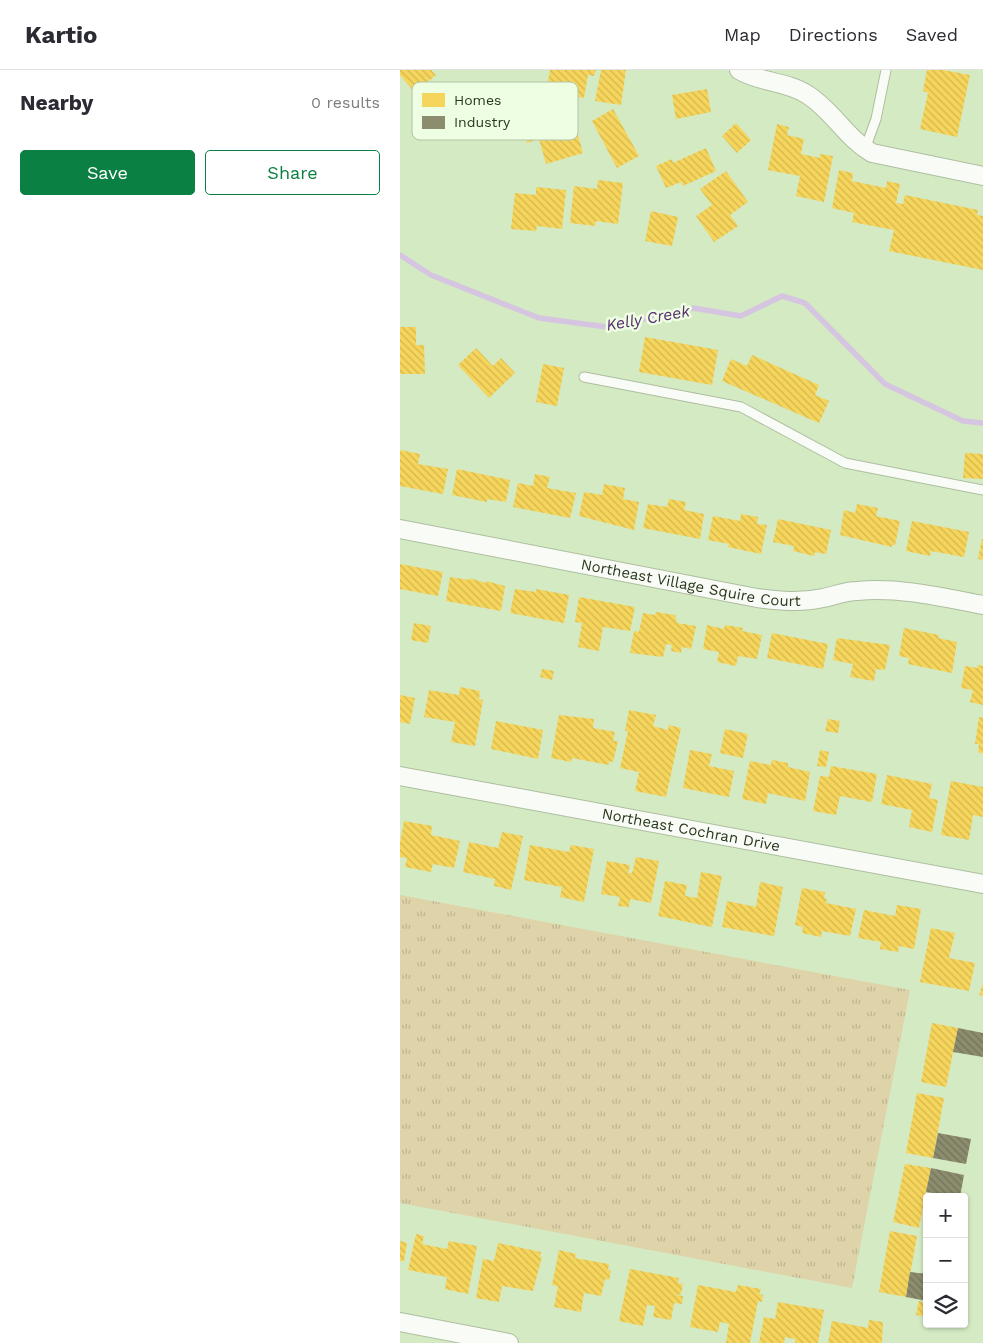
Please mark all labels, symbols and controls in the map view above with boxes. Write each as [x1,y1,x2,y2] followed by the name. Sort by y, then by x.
[25,21,97,49] text: Kartio
[724,24,761,45] text: Map
[789,24,878,45] text: Directions
[906,24,958,45] text: Saved
[412,82,578,140] legend
[20,90,93,115] text: Nearby
[454,92,501,108] text: Homes
[311,93,380,112] text: 0 results
[454,114,511,130] text: Industry
[20,150,195,195] button: Save
[205,150,380,195] button: Share
[605,301,693,335] water label: Kelly Creek
[580,555,802,610] street label: Northeast Village Squire Court
[600,805,782,855] street label: Northeast Cochran Drive
[923,1193,968,1328] map controls
[923,1193,968,1238] button: +
[923,1238,968,1283] button: −
[923,1283,968,1328] button: layers

